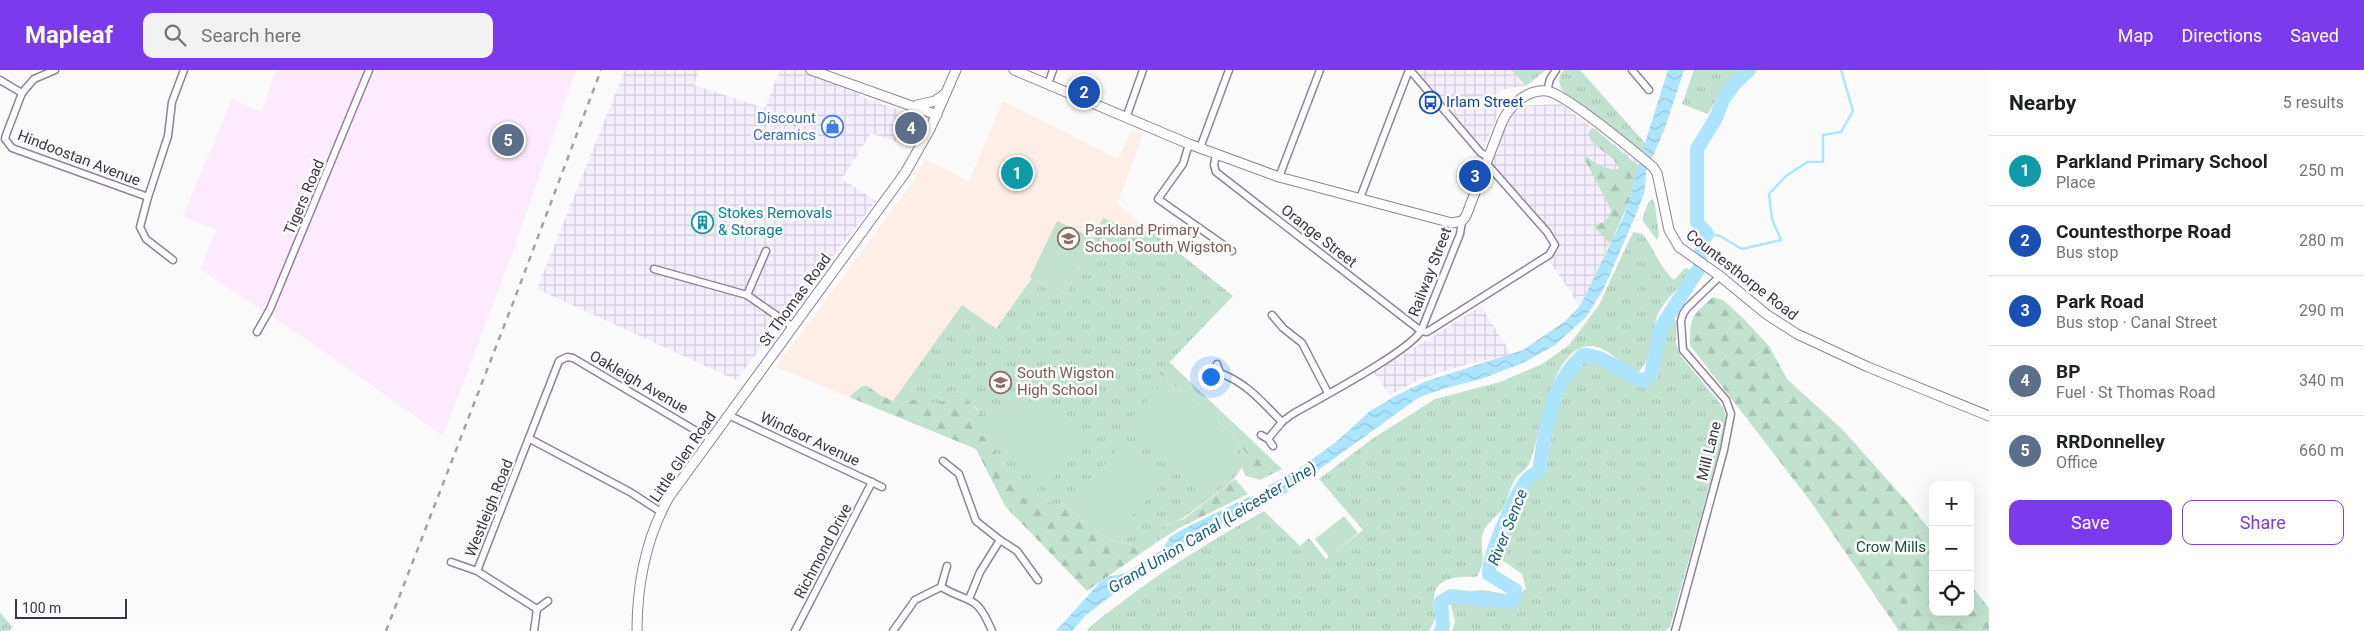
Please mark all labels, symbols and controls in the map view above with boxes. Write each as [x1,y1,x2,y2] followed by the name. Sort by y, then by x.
[143,13,493,58] search box
[25,21,113,49] text: Mapleaf
[161,21,189,49] icon: search
[201,24,301,47] text: Search here
[2118,25,2153,46] text: Map
[2181,25,2262,46] text: Directions
[2290,25,2339,46] text: Saved
[1068,73,1100,111] pin: 2
[1418,90,1442,114] bus stop icon: Irlam Street
[2009,91,2076,115] text: Nearby
[1446,93,1524,111] place label: Irlam Street
[2283,93,2344,112] text: 5 results
[753,109,816,144] place label: Discount Ceramics
[895,109,927,147] pin: 4
[820,115,844,139] shop icon: Discount Ceramics
[492,121,524,159] pin: 5
[15,126,143,190] street label: Hindoostan Avenue
[2056,150,2268,173] text: Parkland Primary School
[1001,154,1033,192] pin: 1
[280,157,328,237] street label: Tigers Road
[1459,157,1491,195] pin: 3
[2020,161,2030,180] text: 1
[2299,161,2344,180] text: 250 m
[2056,173,2096,192] text: Place
[1278,201,1361,271] street label: Orange Street
[718,204,833,239] place label: Stokes Removals & Storage
[690,210,714,234] building icon: Stokes Removals & Storage
[2056,220,2231,243] text: Countesthorpe Road
[1085,221,1232,256] place label: Parkland Primary School South Wigston
[1405,225,1455,319] street label: Railway Street
[1683,226,1801,324] street label: Countesthorpe Road
[1057,227,1081,251] school or university icon: Parkland Primary School South Wigston
[2020,231,2030,250] text: 2
[2299,231,2344,250] text: 280 m
[2056,243,2118,262] text: Bus stop
[755,250,835,350] street label: St Thomas Road
[2056,290,2144,313] text: Park Road
[2020,301,2030,320] text: 3
[2299,301,2344,320] text: 290 m
[2056,313,2217,332] text: Bus stop · Canal Street
[587,347,692,418] street label: Oakleigh Avenue
[2056,360,2080,383] text: BP
[1017,364,1114,399] place label: South Wigston High School
[1198,364,1224,390] your location
[989,370,1013,394] school or university icon: South Wigston High School
[2020,371,2030,390] text: 4
[2299,371,2344,390] text: 340 m
[2056,383,2216,402] text: Fuel · St Thomas Road
[646,408,720,506] street label: Little Glen Road
[757,408,863,470] street label: Windsor Avenue
[1693,420,1725,482] street label: Mill Lane
[2056,430,2165,453] text: RRDonnelley
[2020,441,2030,460] text: 5
[2299,441,2344,460] text: 660 m
[2056,453,2098,472] text: Office
[461,457,517,559] street label: Westleigh Road
[1105,458,1320,597] water label: Grand Union Canal (Leicester Line)
[1929,481,1974,616] map controls
[1929,481,1974,526] button: +
[1484,486,1531,568] water label: River Sence
[790,500,856,602] street label: Richmond Drive
[2009,500,2172,545] button: Save
[2182,500,2344,545] button: Share
[1929,526,1974,571] button: −
[1856,538,1926,556] park label: Crow Mills
[1929,571,1974,616] button: locate
[15,596,128,619] scale bar
[22,600,61,616] text: 100 m

